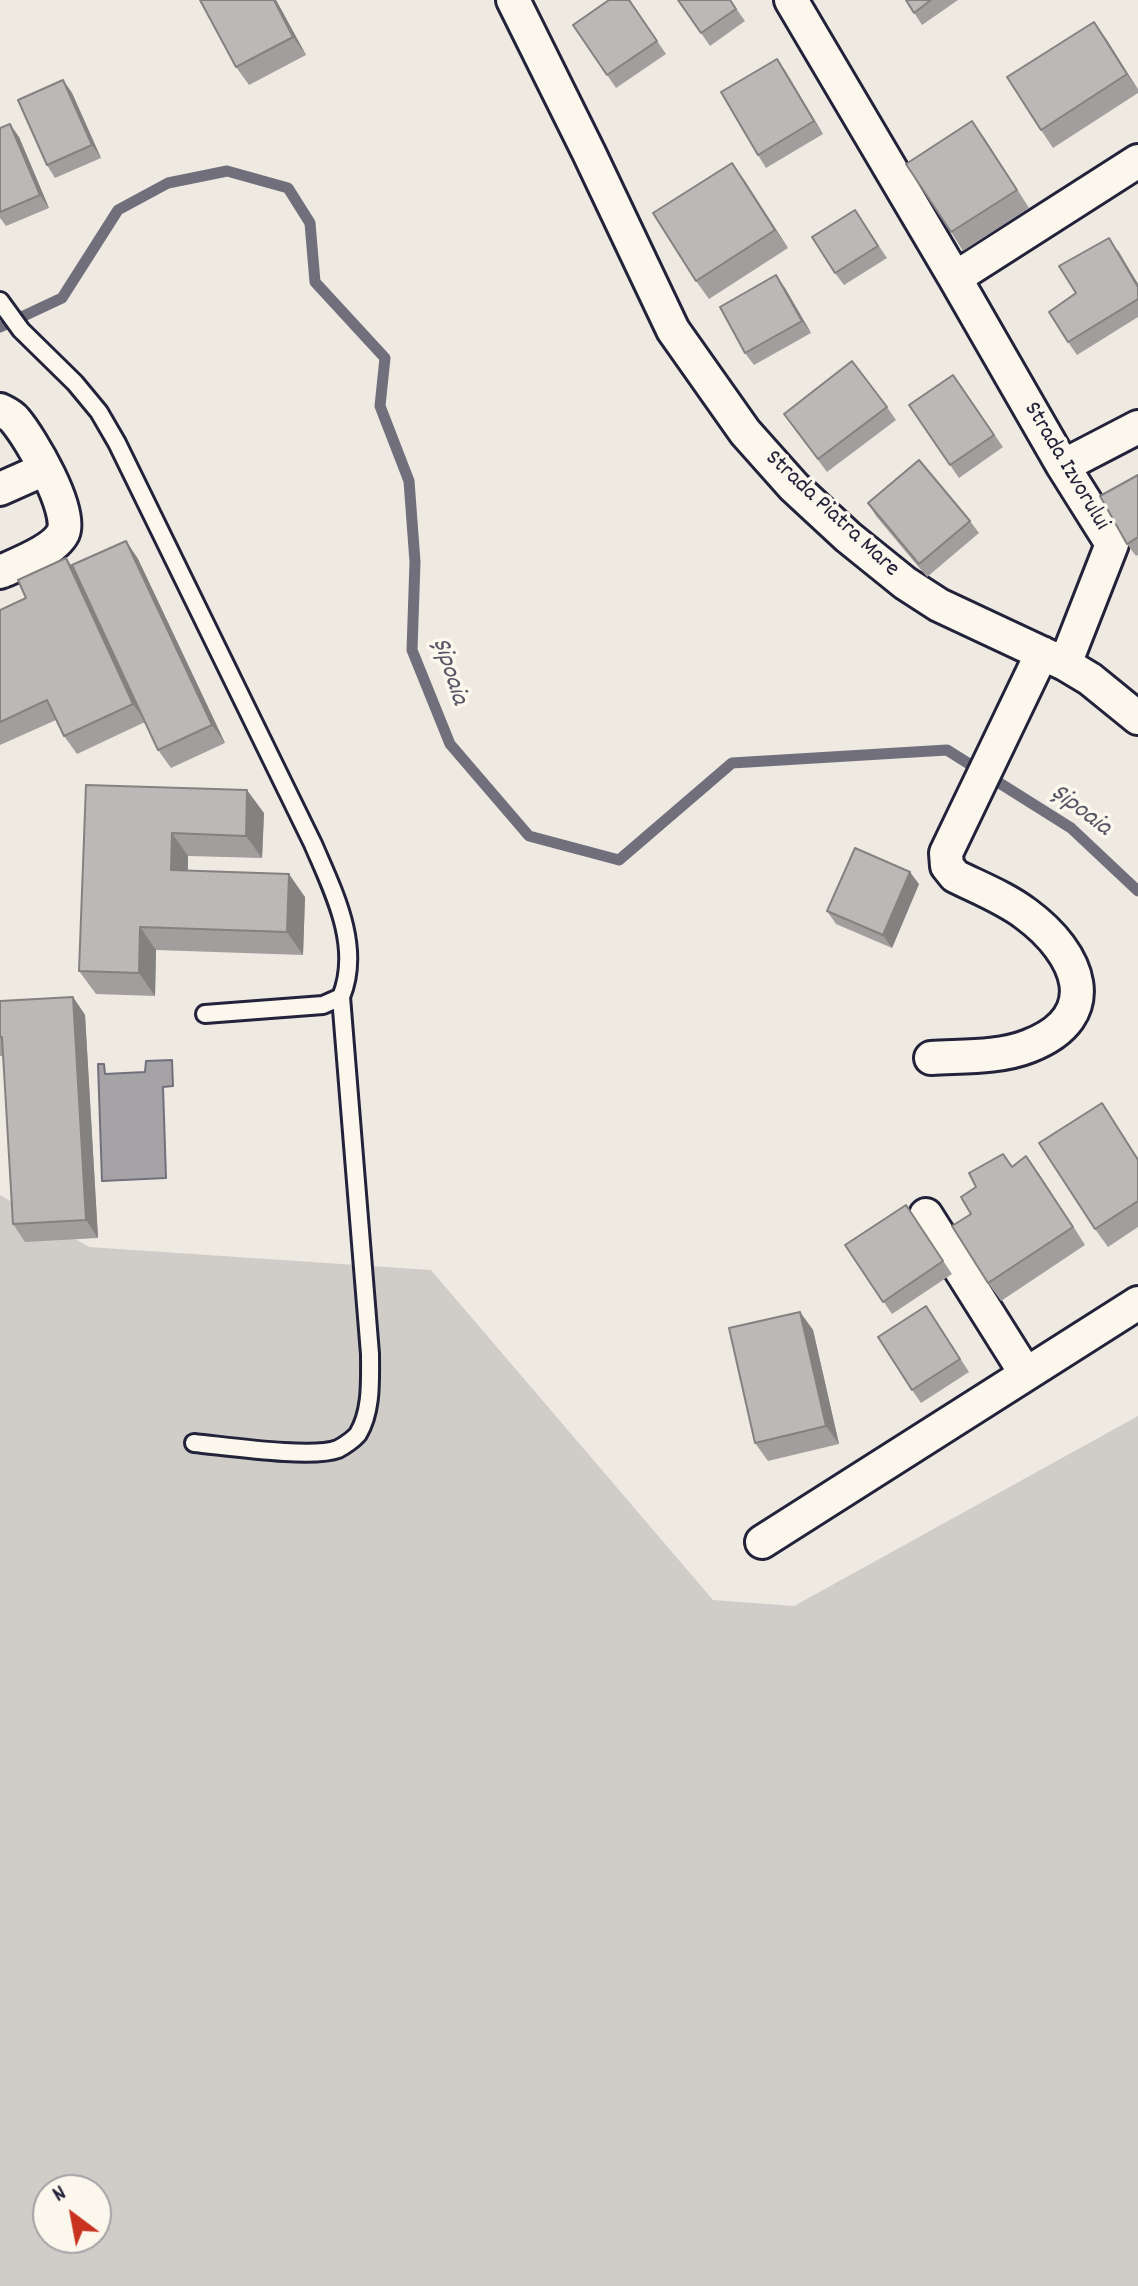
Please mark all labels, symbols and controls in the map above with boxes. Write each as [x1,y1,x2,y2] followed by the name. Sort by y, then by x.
[1015,398,1115,536] street label: Strada Izvorului
[758,445,904,585] street label: Strada Piatra Mare
[423,635,473,709] water label: Șipoaia
[1043,779,1117,845] water label: Șipoaia
[32,2174,112,2254] north arrow
[47,2179,73,2211] text: N

